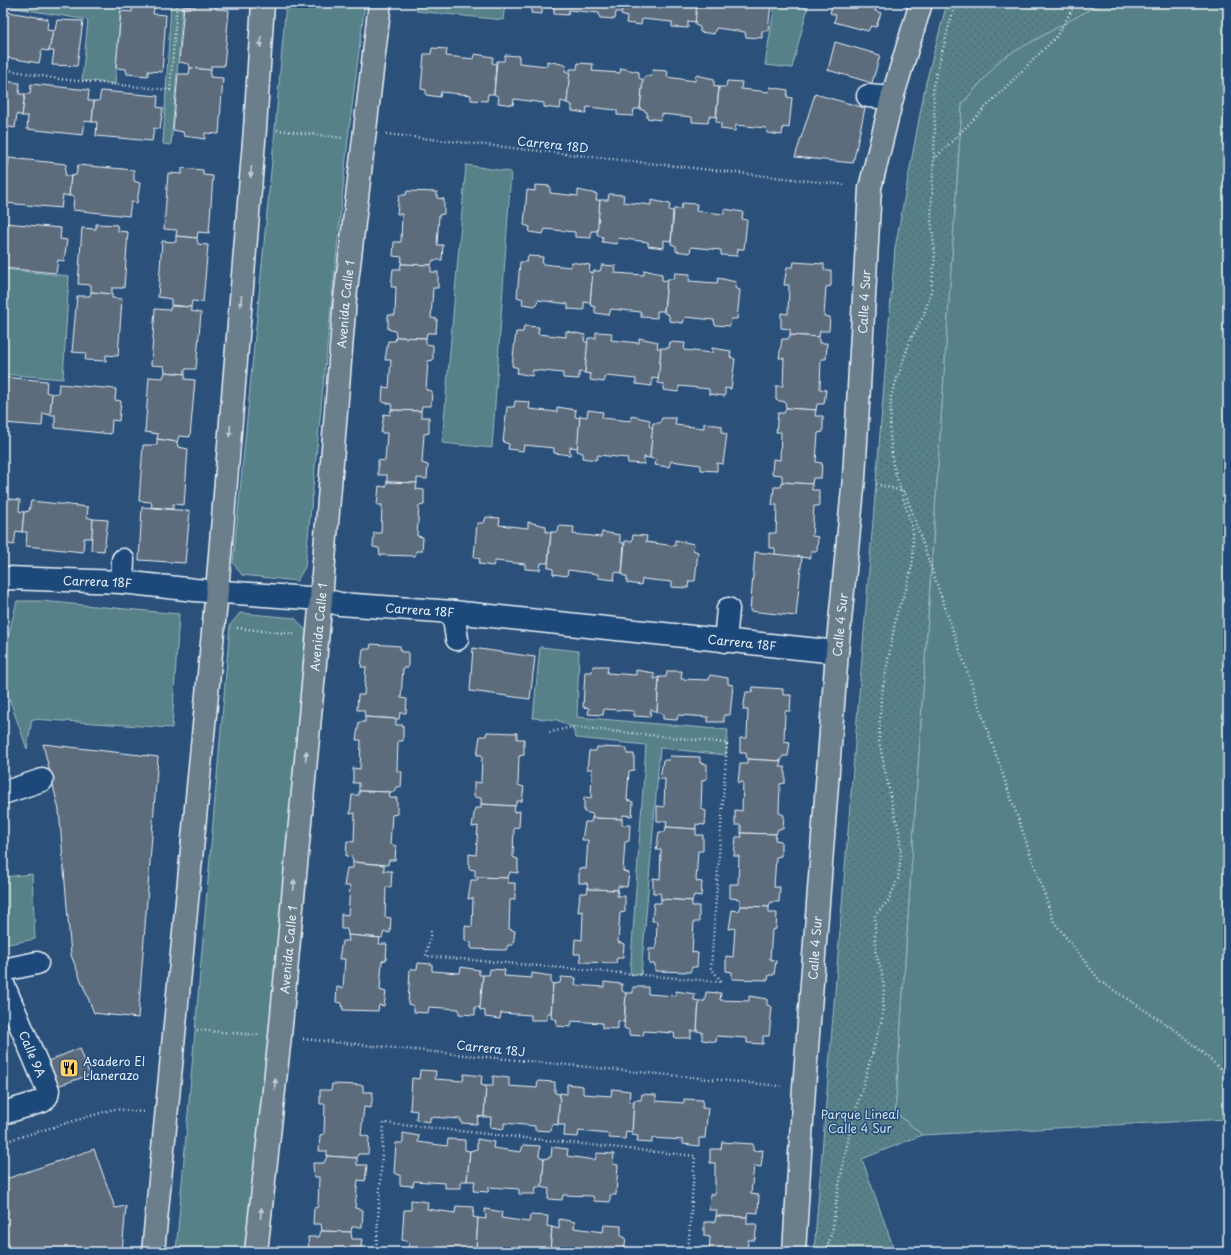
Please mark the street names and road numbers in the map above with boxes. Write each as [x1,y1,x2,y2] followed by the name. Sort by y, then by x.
[516,131,590,157] street label: Carrera 18D
[332,259,359,349] street label: Avenida Calle 1
[853,269,875,334] street label: Calle 4 Sur
[63,571,133,592] street label: Carrera 18F
[305,582,331,672] street label: Avenida Calle 1
[828,591,852,657] street label: Calle 4 Sur
[385,598,455,621] street label: Carrera 18F
[707,630,778,655] street label: Carrera 18F
[275,905,301,995] street label: Avenida Calle 1
[803,915,826,980] street label: Calle 4 Sur
[15,1028,51,1080] street label: Calle 9A
[456,1035,526,1061] street label: Carrera 18J

